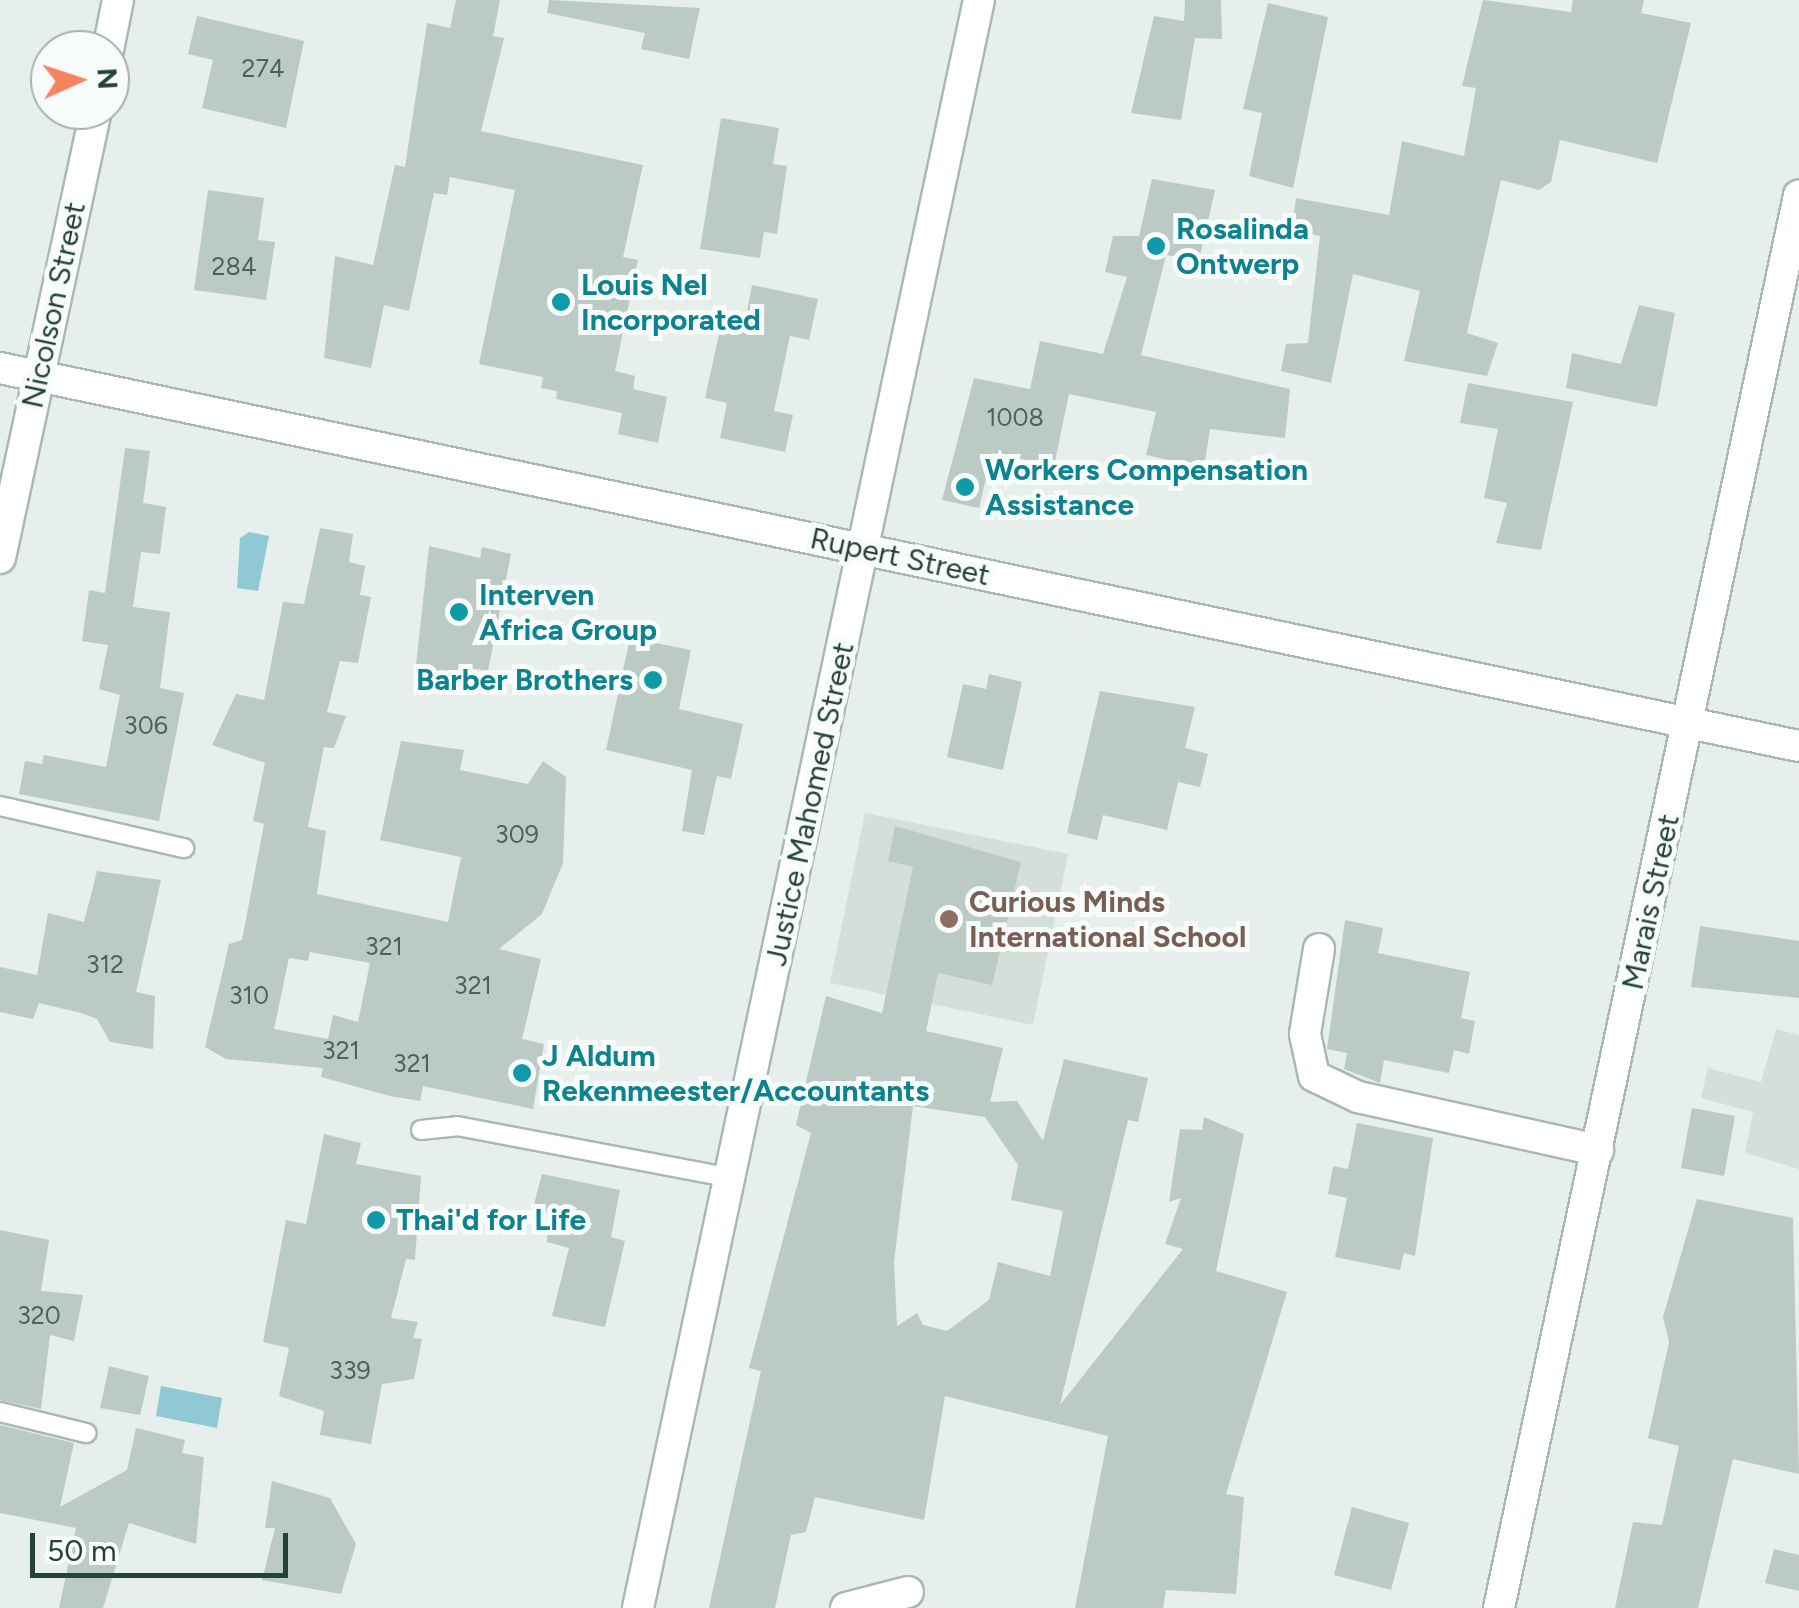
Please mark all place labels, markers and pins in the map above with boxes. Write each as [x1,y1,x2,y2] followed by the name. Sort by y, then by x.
[1176,211,1309,282] place label: Rosalinda Ontwerp
[1145,235,1167,257] marker: Rosalinda Ontwerp
[581,267,761,338] place label: Louis Nel Incorporated
[550,291,572,313] marker: Louis Nel Incorporated
[985,452,1308,522] place label: Workers Compensation Assistance
[954,476,976,498] marker: Workers Compensation Assistance
[479,577,657,648] place label: Interven Africa Group
[448,601,470,623] marker: Interven Africa Group
[416,662,633,698] place label: Barber Brothers
[642,669,664,691] marker: Barber Brothers
[969,884,1246,954] place label: Curious Minds International School
[938,908,960,930] marker: Curious Minds International School
[542,1038,929,1108] place label: J Aldum Rekenmeester/Accountants
[511,1062,533,1084] marker: J Aldum Rekenmeester/Accountants
[396,1202,586,1238] place label: Thai'd for Life
[365,1209,387,1231] marker: Thai'd for Life

